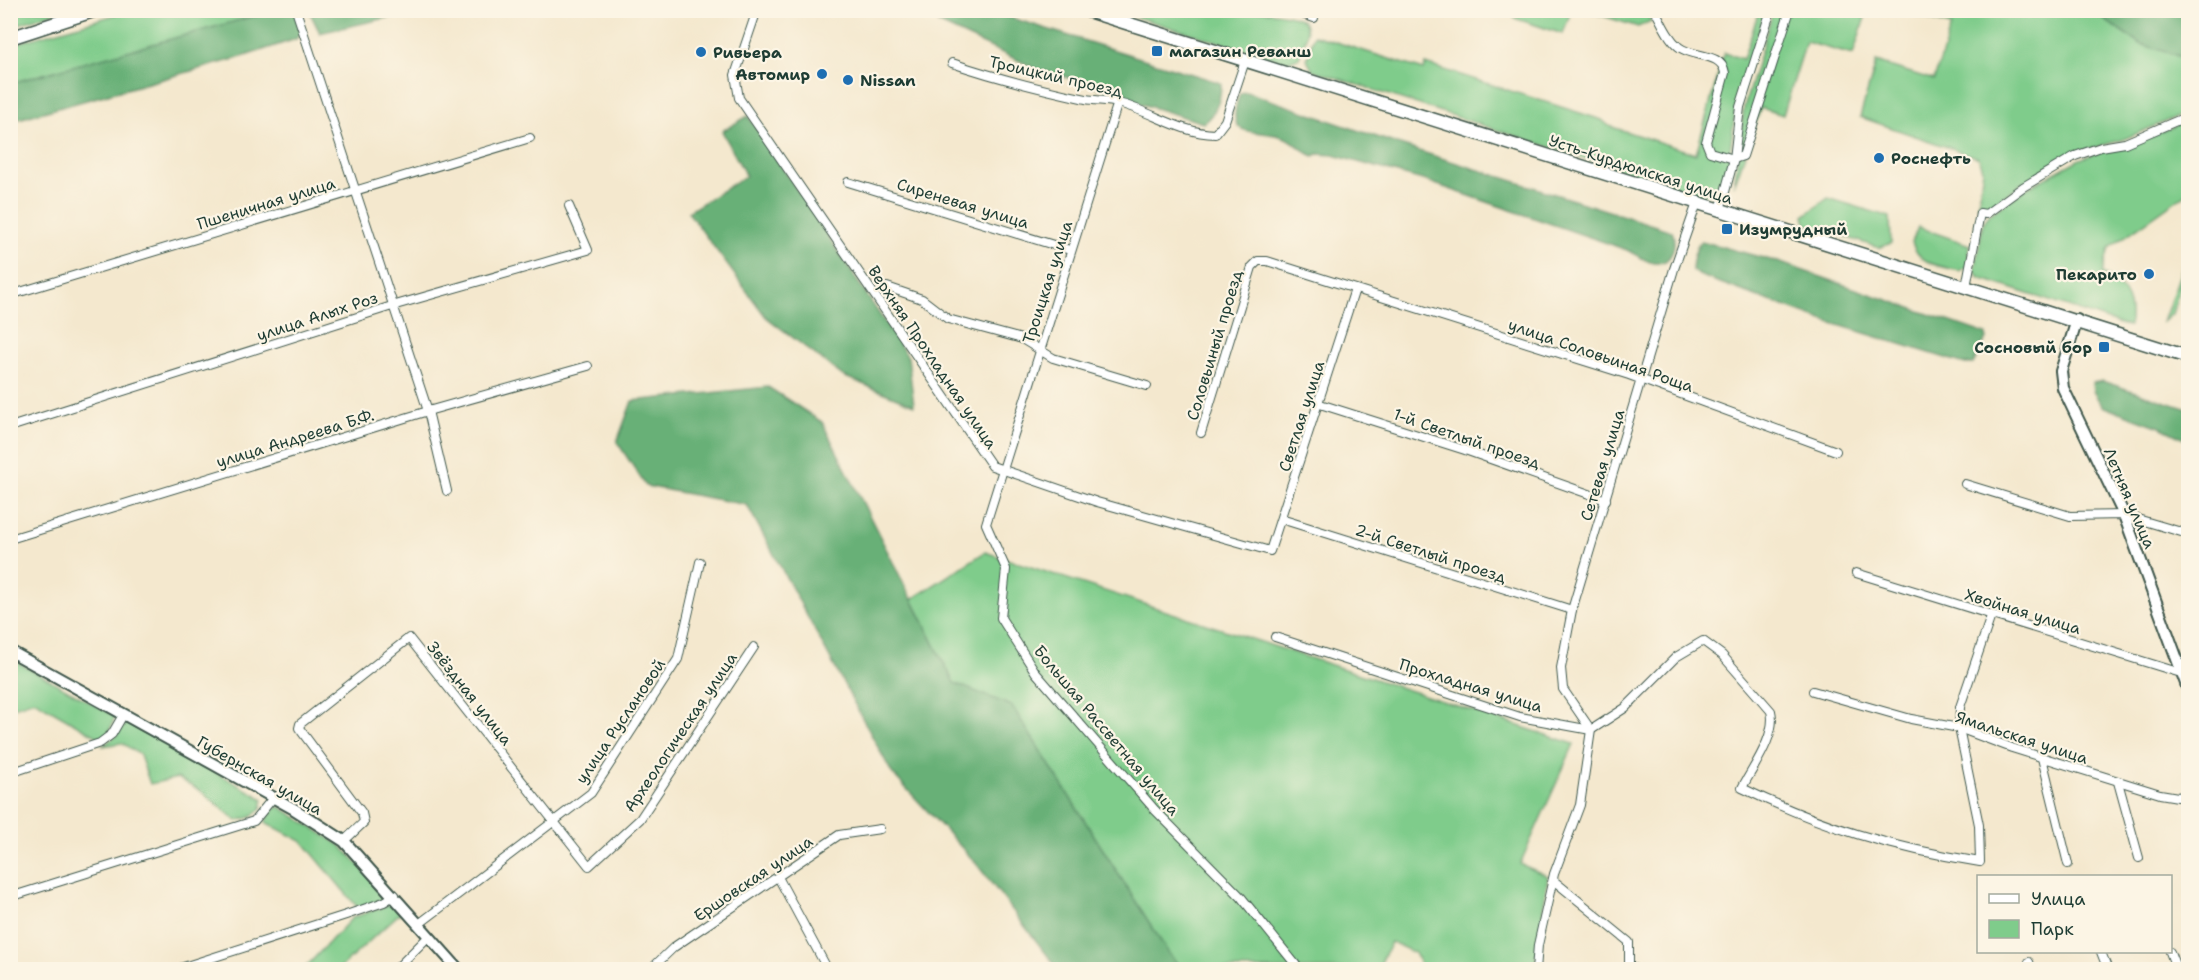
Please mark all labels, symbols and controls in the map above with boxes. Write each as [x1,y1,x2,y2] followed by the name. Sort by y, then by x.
[1169,41,1311,62] place label: магазин Реванш
[713,42,782,63] place label: Ривьера
[1150,44,1164,58] marker: магазин Реванш
[694,45,708,59] marker: Ривьера
[987,51,1125,102] street label: Троицкий проезд
[735,64,810,85] place label: Автомир
[815,67,829,81] marker: Автомир
[860,70,916,91] place label: Nissan
[841,73,855,87] marker: Nissan
[1546,130,1735,209] street label: Усть-Курдюмская улица
[1891,148,1971,169] place label: Роснефть
[1872,151,1886,165] marker: Роснефть
[195,172,338,234] street label: Пшеничная улица
[894,173,1032,234] street label: Сиреневая улица
[1018,218,1077,346] street label: Троицкая улица
[1739,219,1847,240] place label: Изумрудный
[1720,222,1734,236] marker: Изумрудный
[863,262,1002,453] street label: Верхняя Прохладная улица
[2056,264,2137,285] place label: Пекарито
[1182,267,1247,423] street label: Соловьиный проезд
[2142,267,2156,281] marker: Пекарито
[254,287,380,346] street label: улица Алых Роз
[1505,314,1696,397] street label: улица Соловьиная Роща
[1974,337,2092,358] place label: Сосновый бор
[2097,340,2111,354] marker: Сосновый бор
[1274,358,1329,474] street label: Светлая улица
[1391,403,1543,473] street label: 1-й Светлый проезд
[214,404,377,472] street label: улица Андреева Б.Ф.
[1576,407,1629,523] street label: Сетевая улица
[2099,444,2160,552] street label: Летняя улица
[1353,519,1509,588] street label: 2-й Светлый проезд
[1962,584,2084,639] street label: Хвойная улица
[422,637,517,750] street label: Звёздная улица
[1029,641,1184,820] street label: Большая Рассветная улица
[619,648,742,816] street label: Археологическая улица
[1397,654,1545,717] street label: Прохладная улица
[571,655,670,788] street label: улица Руслановой
[1953,706,2091,769] street label: Ямальская улица
[193,731,326,820] street label: Губернская улица
[690,831,817,926] street label: Ершовская улица
[1977,875,2172,953] legend
[2031,887,2085,911] text: Улица
[2031,917,2074,941] text: Парк

